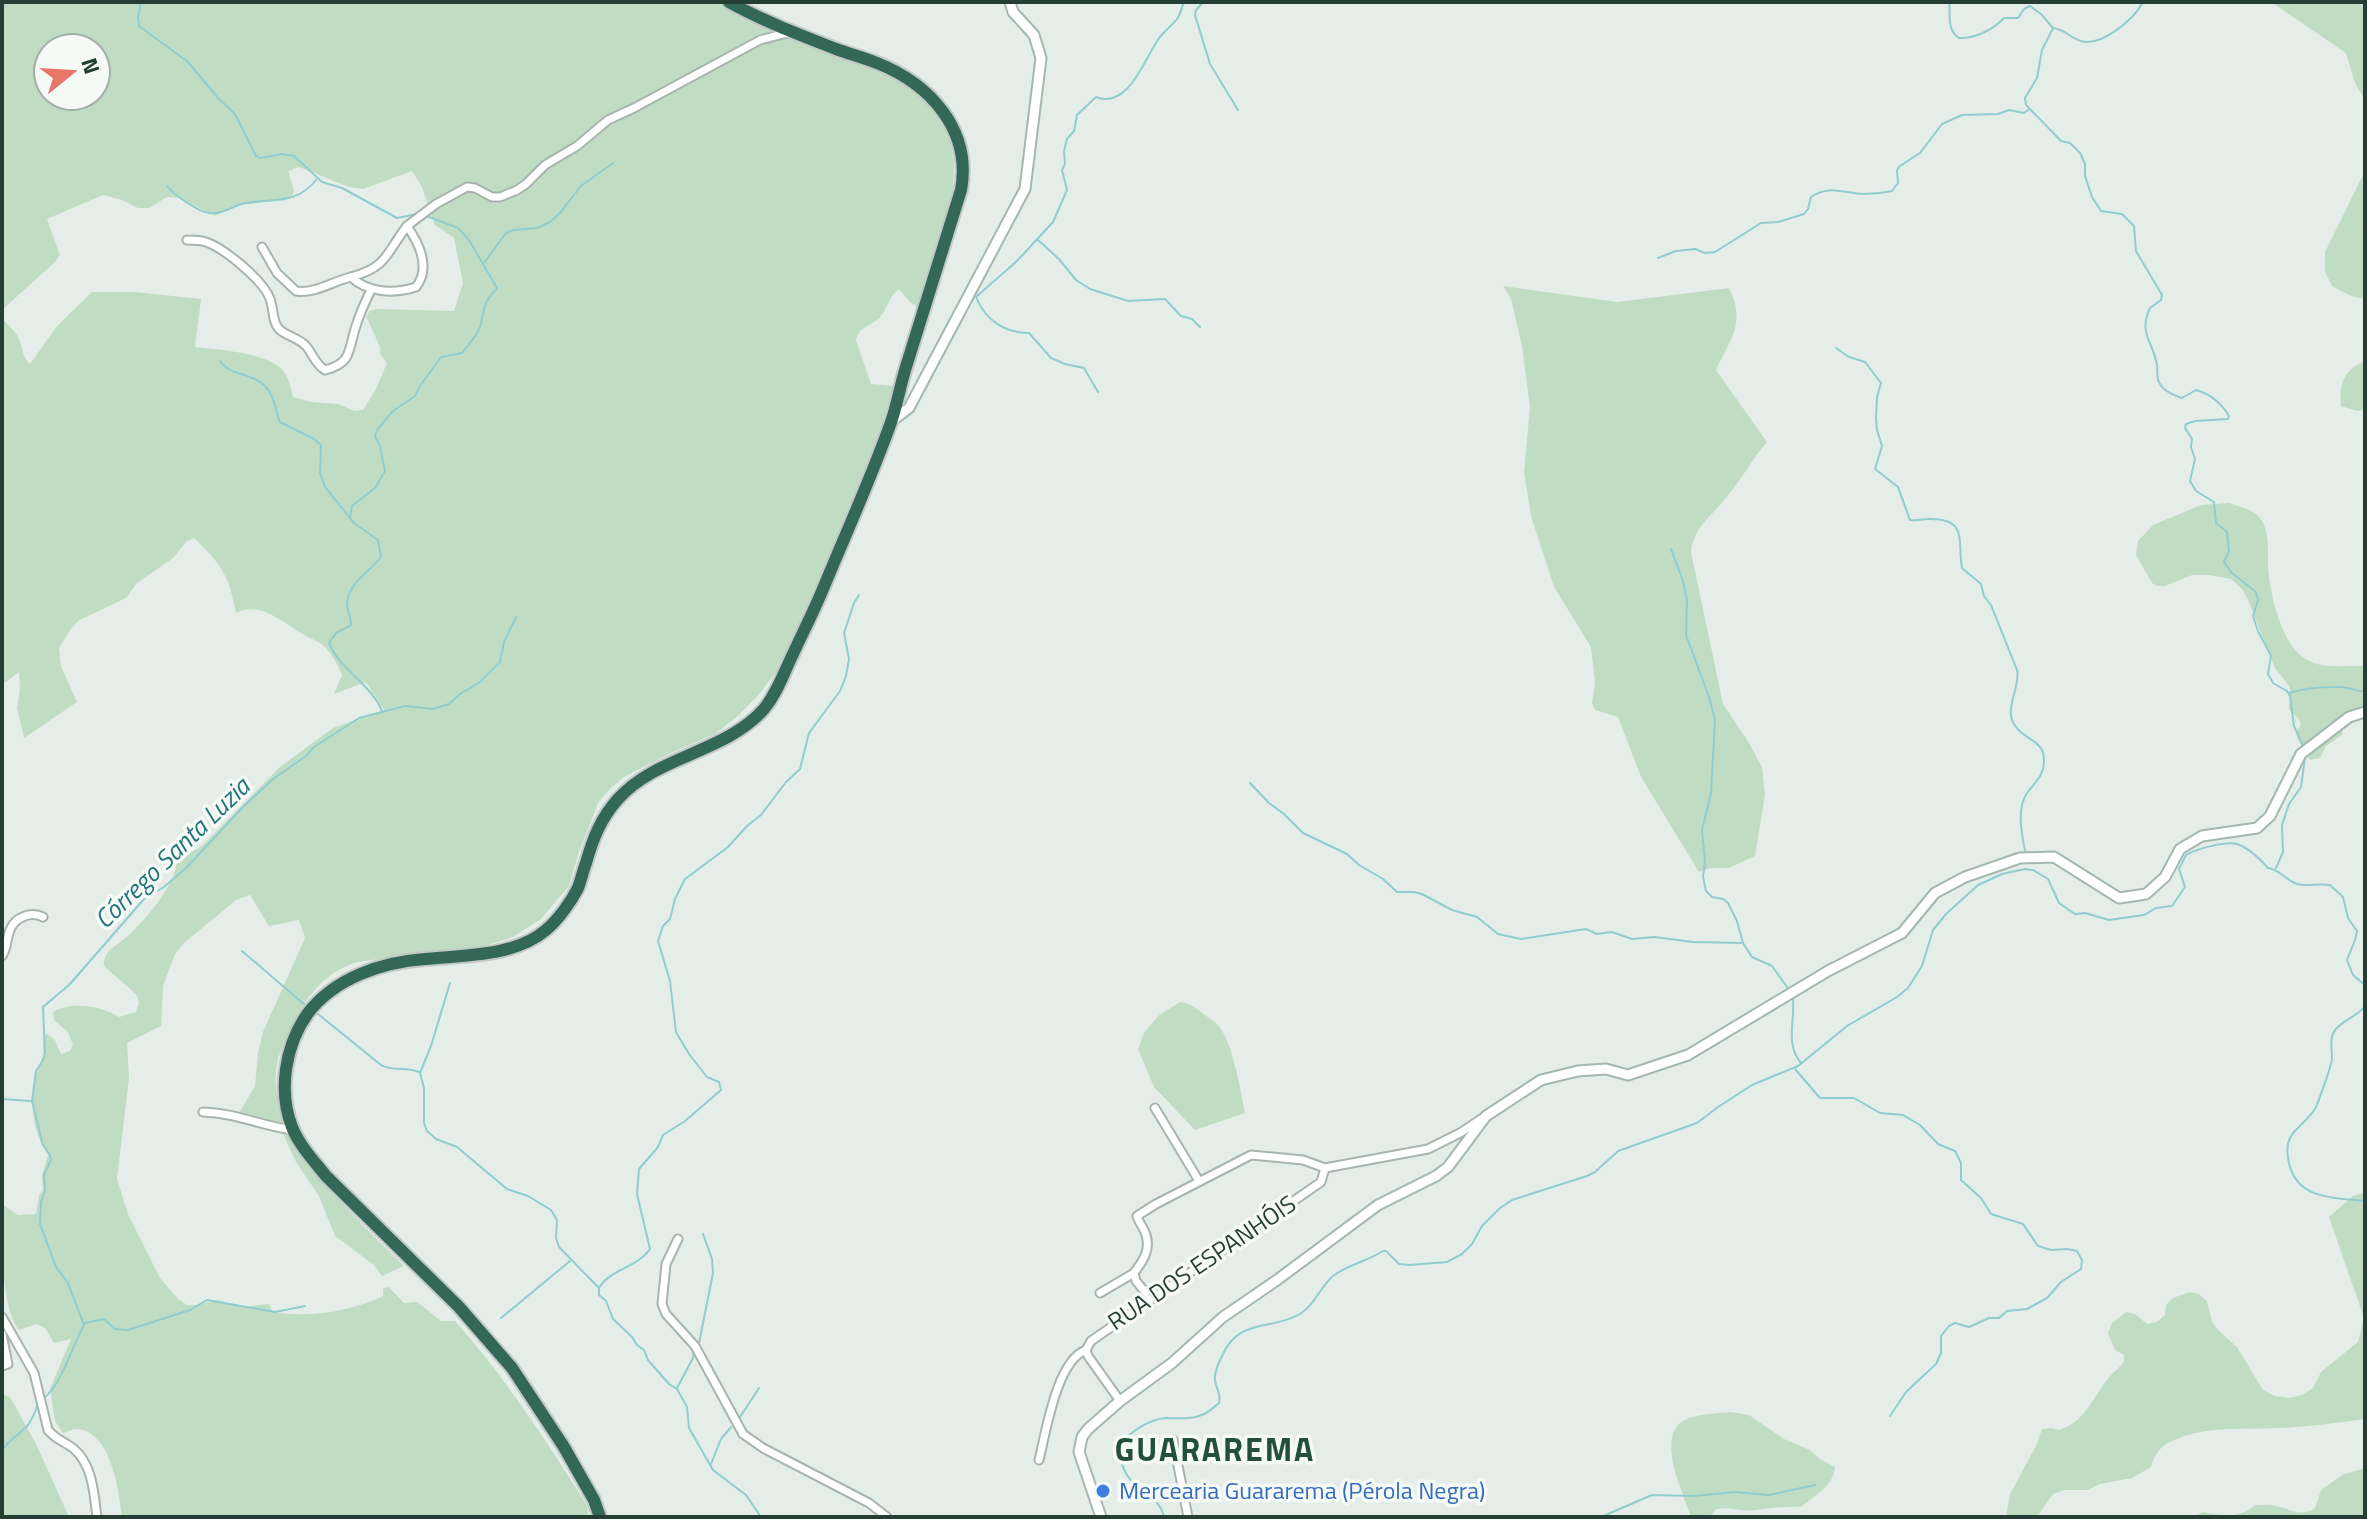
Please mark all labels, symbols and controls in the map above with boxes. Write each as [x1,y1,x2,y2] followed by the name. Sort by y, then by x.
[32,32,112,112] north arrow
[72,53,110,78] text: N
[85,767,260,937] water label: Córrego Santa Luzia
[1100,1186,1303,1339] street label: RUA DOS ESPANHÓIS
[1115,1425,1315,1473] district label: GUARAREMA
[1119,1472,1485,1508] place label: Mercearia Guararema (Pérola Negra)
[1094,1482,1112,1500] marker: Mercearia Guararema (Pérola Negra)

